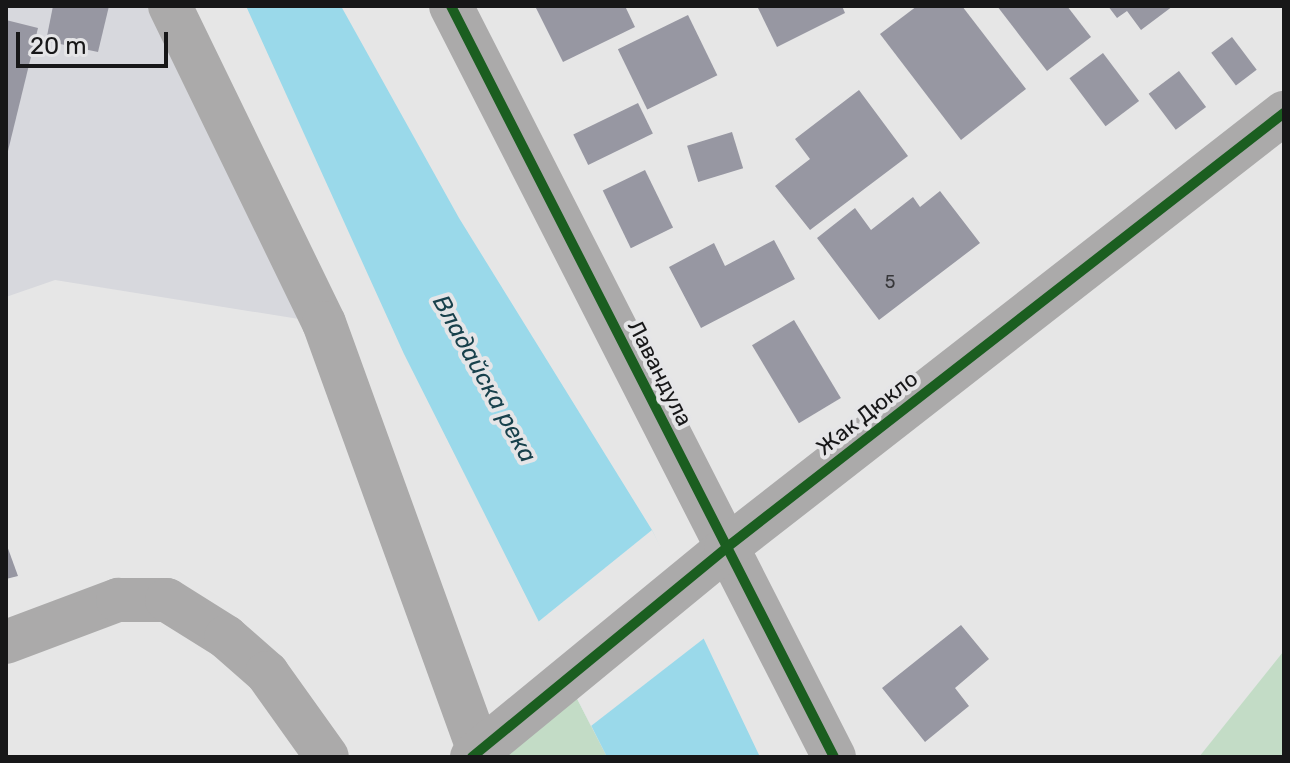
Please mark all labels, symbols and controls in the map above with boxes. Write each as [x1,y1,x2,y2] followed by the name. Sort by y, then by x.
[20,16,172,66] scale bar
[30,32,87,60] text: 20 m
[885,271,895,293] house number: 5
[426,290,542,468] water label: Владайска река
[622,316,698,430] street label: Лавандула
[811,365,923,461] street label: Жак Дюкло

